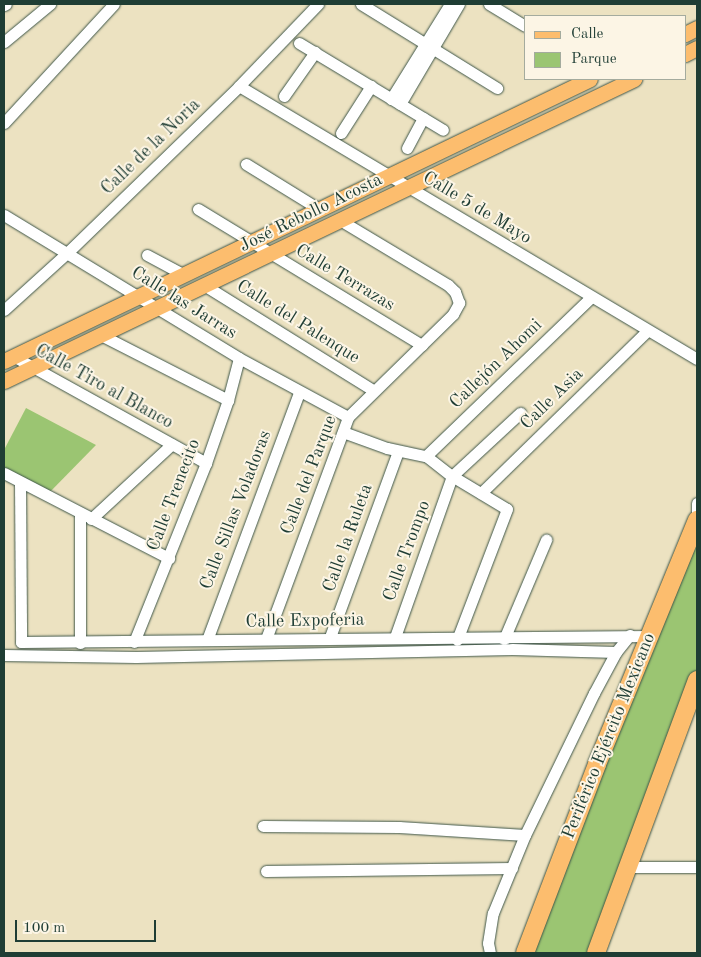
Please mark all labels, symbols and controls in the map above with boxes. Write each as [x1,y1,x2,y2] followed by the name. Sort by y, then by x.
[524,15,686,80] legend
[571,27,603,42] text: Calle
[571,52,617,67] text: Parque
[97,94,205,200] street label: Calle de la Noria
[419,167,535,249] street label: Calle 5 de Mayo
[236,169,386,257] street label: José Rebollo Acosta
[291,240,399,316] street label: Calle Terrazas
[127,262,241,344] street label: Calle las Jarras
[232,275,364,369] street label: Calle del Palenque
[445,315,547,413] street label: Callejón Ahomi
[31,340,177,434] street label: Calle Tiro al Blanco
[516,364,588,434] street label: Calle Asia
[276,412,342,538] street label: Calle del Parque
[196,427,276,593] street label: Calle Sillas Voladoras
[143,436,205,554] street label: Calle Trenecito
[318,481,378,595] street label: Calle la Ruleta
[379,498,435,604] street label: Calle Trompo
[245,609,365,633] street label: Calle Expoferia
[558,630,660,842] street label: Periférico Ejército Mexicano
[18,910,159,942] scale bar
[23,921,65,936] text: 100 m

